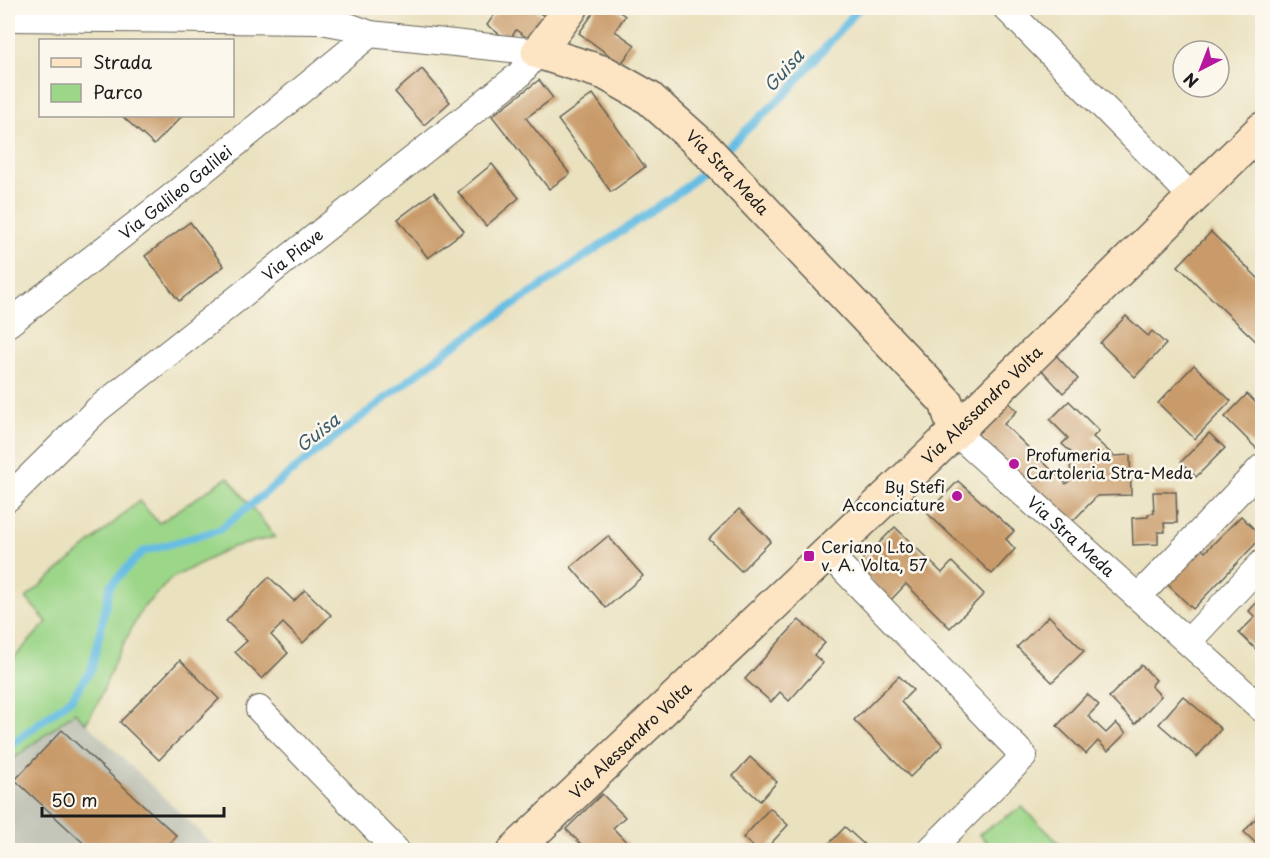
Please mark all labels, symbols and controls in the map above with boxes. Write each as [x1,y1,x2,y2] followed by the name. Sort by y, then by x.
[39,39,234,117] legend
[1171,39,1231,99] north arrow
[756,42,810,97] water label: Guisa
[93,48,153,75] text: Strada
[1178,68,1203,94] text: N
[93,78,143,105] text: Parco
[681,123,775,220] street label: Via Stra Meda
[113,139,237,244] street label: Via Galileo Galilei
[256,222,328,286] street label: Via Piave
[915,340,1047,469] street label: Via Alessandro Volta
[289,406,345,458] water label: Guisa
[1026,442,1193,484] place label: Profumeria Cartoleria Stra-Meda
[1007,457,1021,471] marker: Profumeria Cartoleria Stra-Meda
[842,474,945,516] place label: By Stefi Acconciature
[950,489,964,503] marker: By Stefi Acconciature
[1022,490,1121,582] street label: Via Stra Meda
[821,534,928,576] place label: Ceriano L.to v. A. Volta, 57
[802,549,816,563] marker: Ceriano L.to v. A. Volta, 57
[563,676,696,804] street label: Via Alessandro Volta
[42,780,224,818] scale bar
[51,786,98,813] text: 50 m

